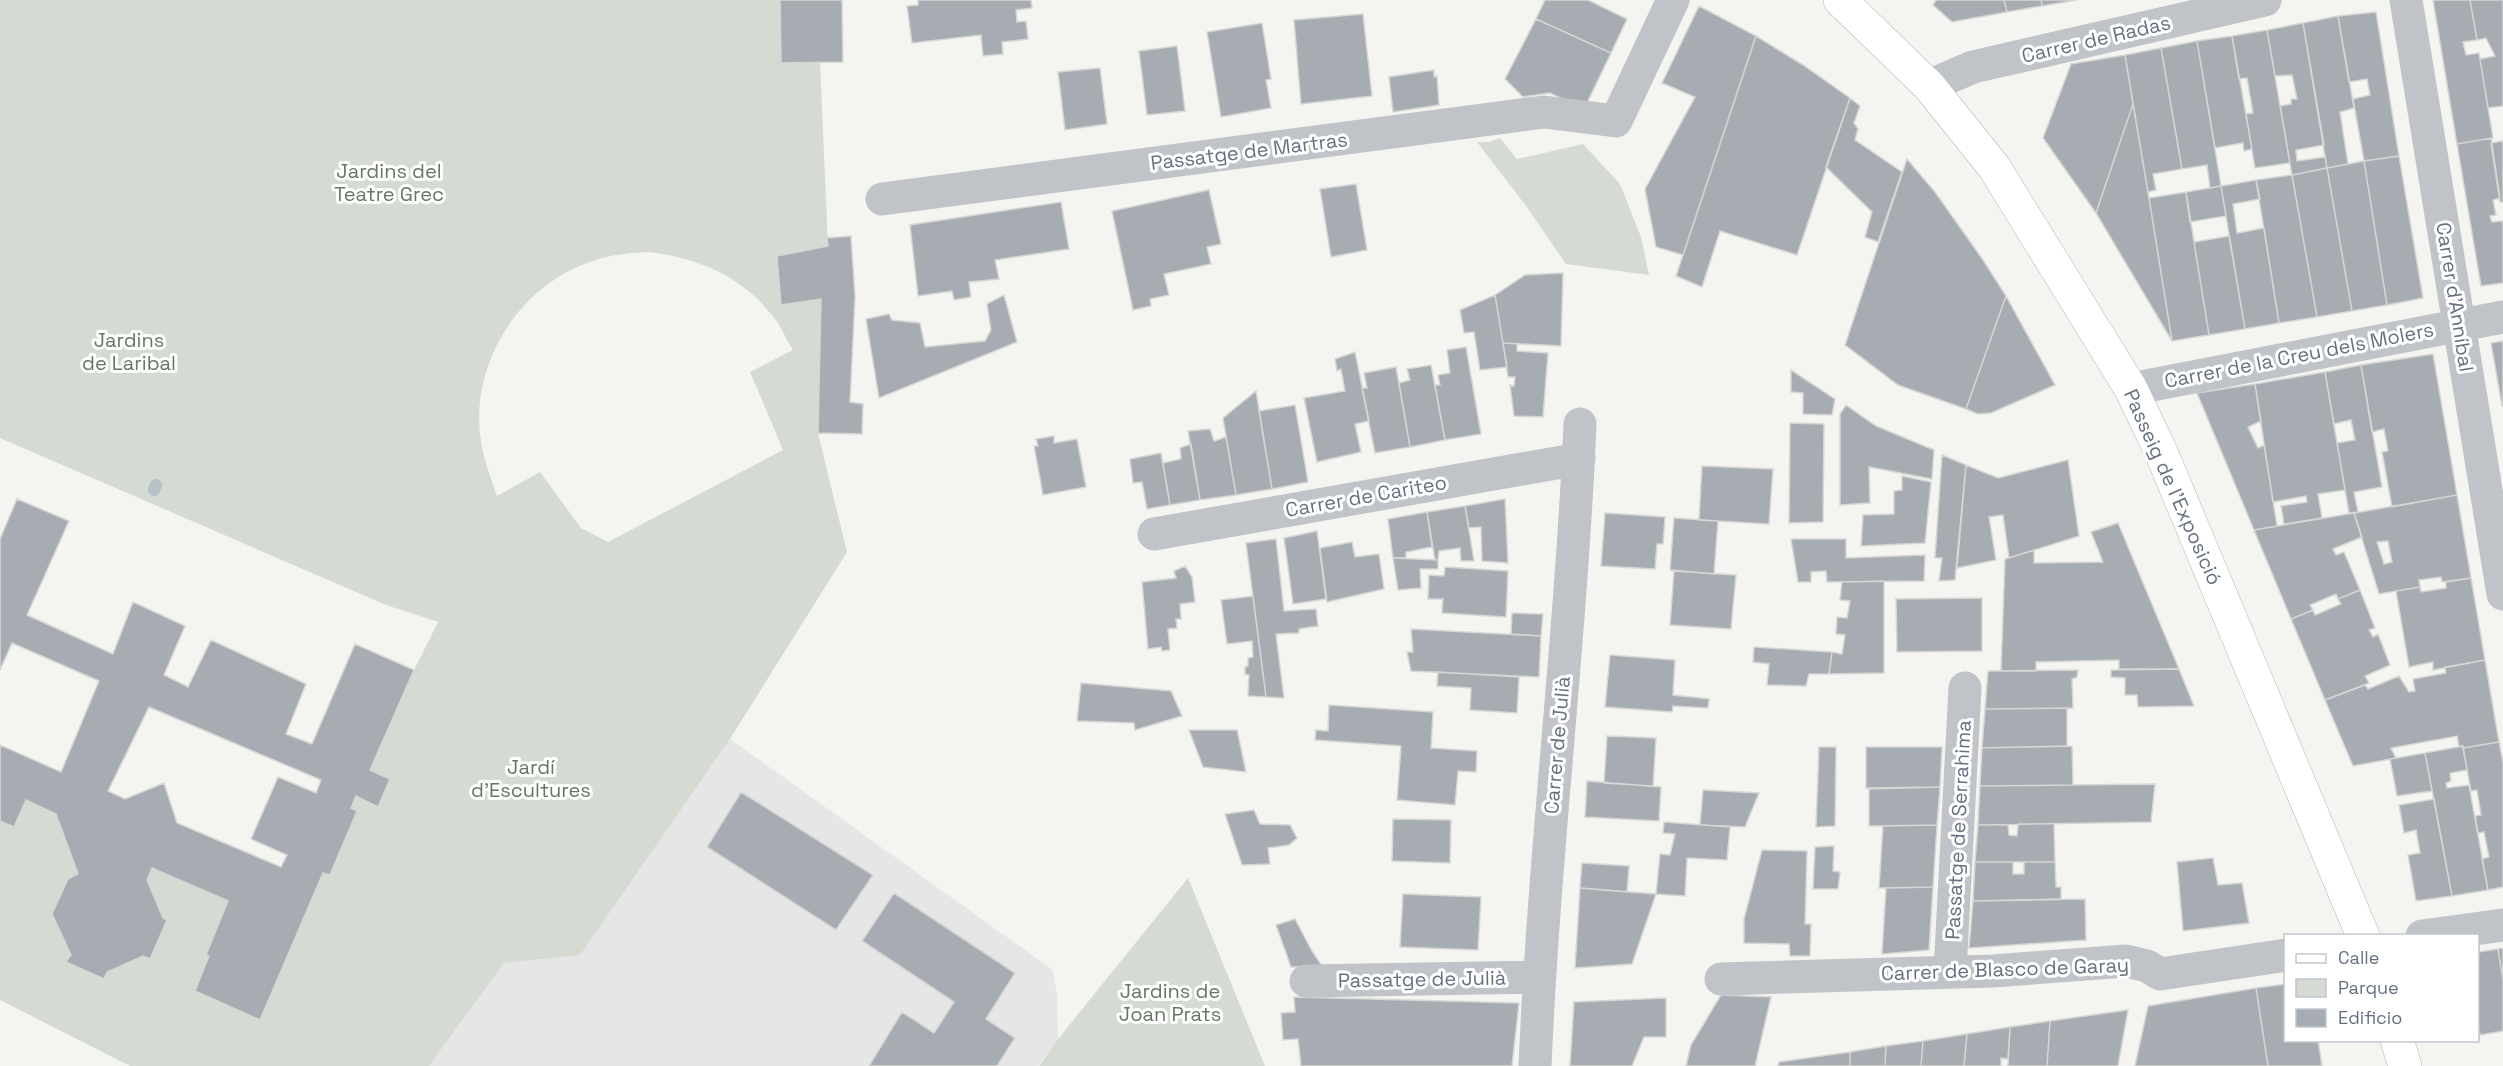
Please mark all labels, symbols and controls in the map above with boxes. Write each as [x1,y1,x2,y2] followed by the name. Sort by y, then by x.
[2019,9,2173,69] street label: Carrer de Radas
[1149,126,1349,176] street label: Passatge de Martras
[334,158,444,207] park label: Jardins del Teatre Grec
[2430,220,2480,374] street label: Carrer d'Anníbal
[2162,316,2436,394] street label: Carrer de la Creu dels Molers
[82,327,176,376] park label: Jardins de Laribal
[2118,385,2228,589] street label: Passeig de l'Exposició
[1283,469,1449,523] street label: Carrer de Cariteo
[1538,675,1576,815] street label: Carrer de Julià
[1939,720,1977,940] street label: Passatge de Serrahima
[471,754,591,803] park label: Jardí d'Escultures
[2284,934,2479,1042] legend
[2338,946,2379,969] text: Calle
[1881,952,2129,986] street label: Carrer de Blasco de Garay
[1338,965,1506,993] street label: Passatge de Julià
[2338,976,2399,999] text: Parque
[1119,978,1221,1027] park label: Jardins de Joan Prats
[2338,1006,2402,1029] text: Edificio

